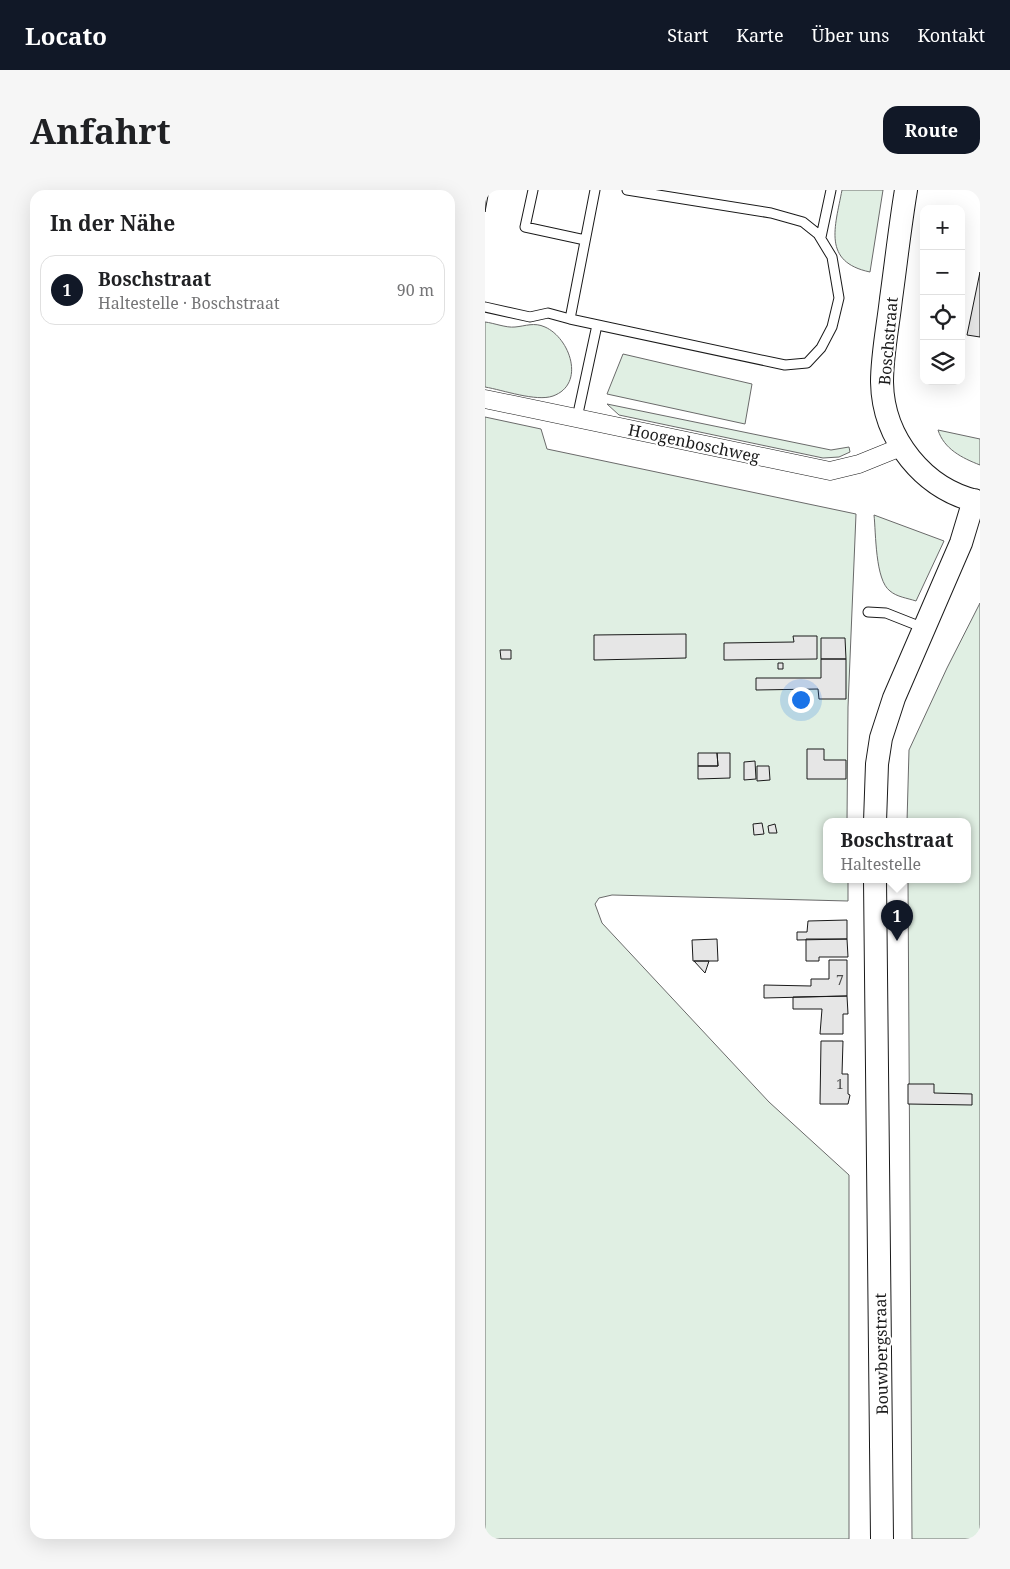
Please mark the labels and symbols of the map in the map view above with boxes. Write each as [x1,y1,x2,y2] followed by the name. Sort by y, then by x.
[873,296,903,386] street label: Boschstraat
[626,418,762,468] street label: Hoogenboschweg
[788,687,814,713] your location
[881,900,913,941] pin: 1
[836,970,844,989] house number: 7
[836,1074,844,1093] house number: 1
[869,1293,893,1415] street label: Bouwbergstraat

